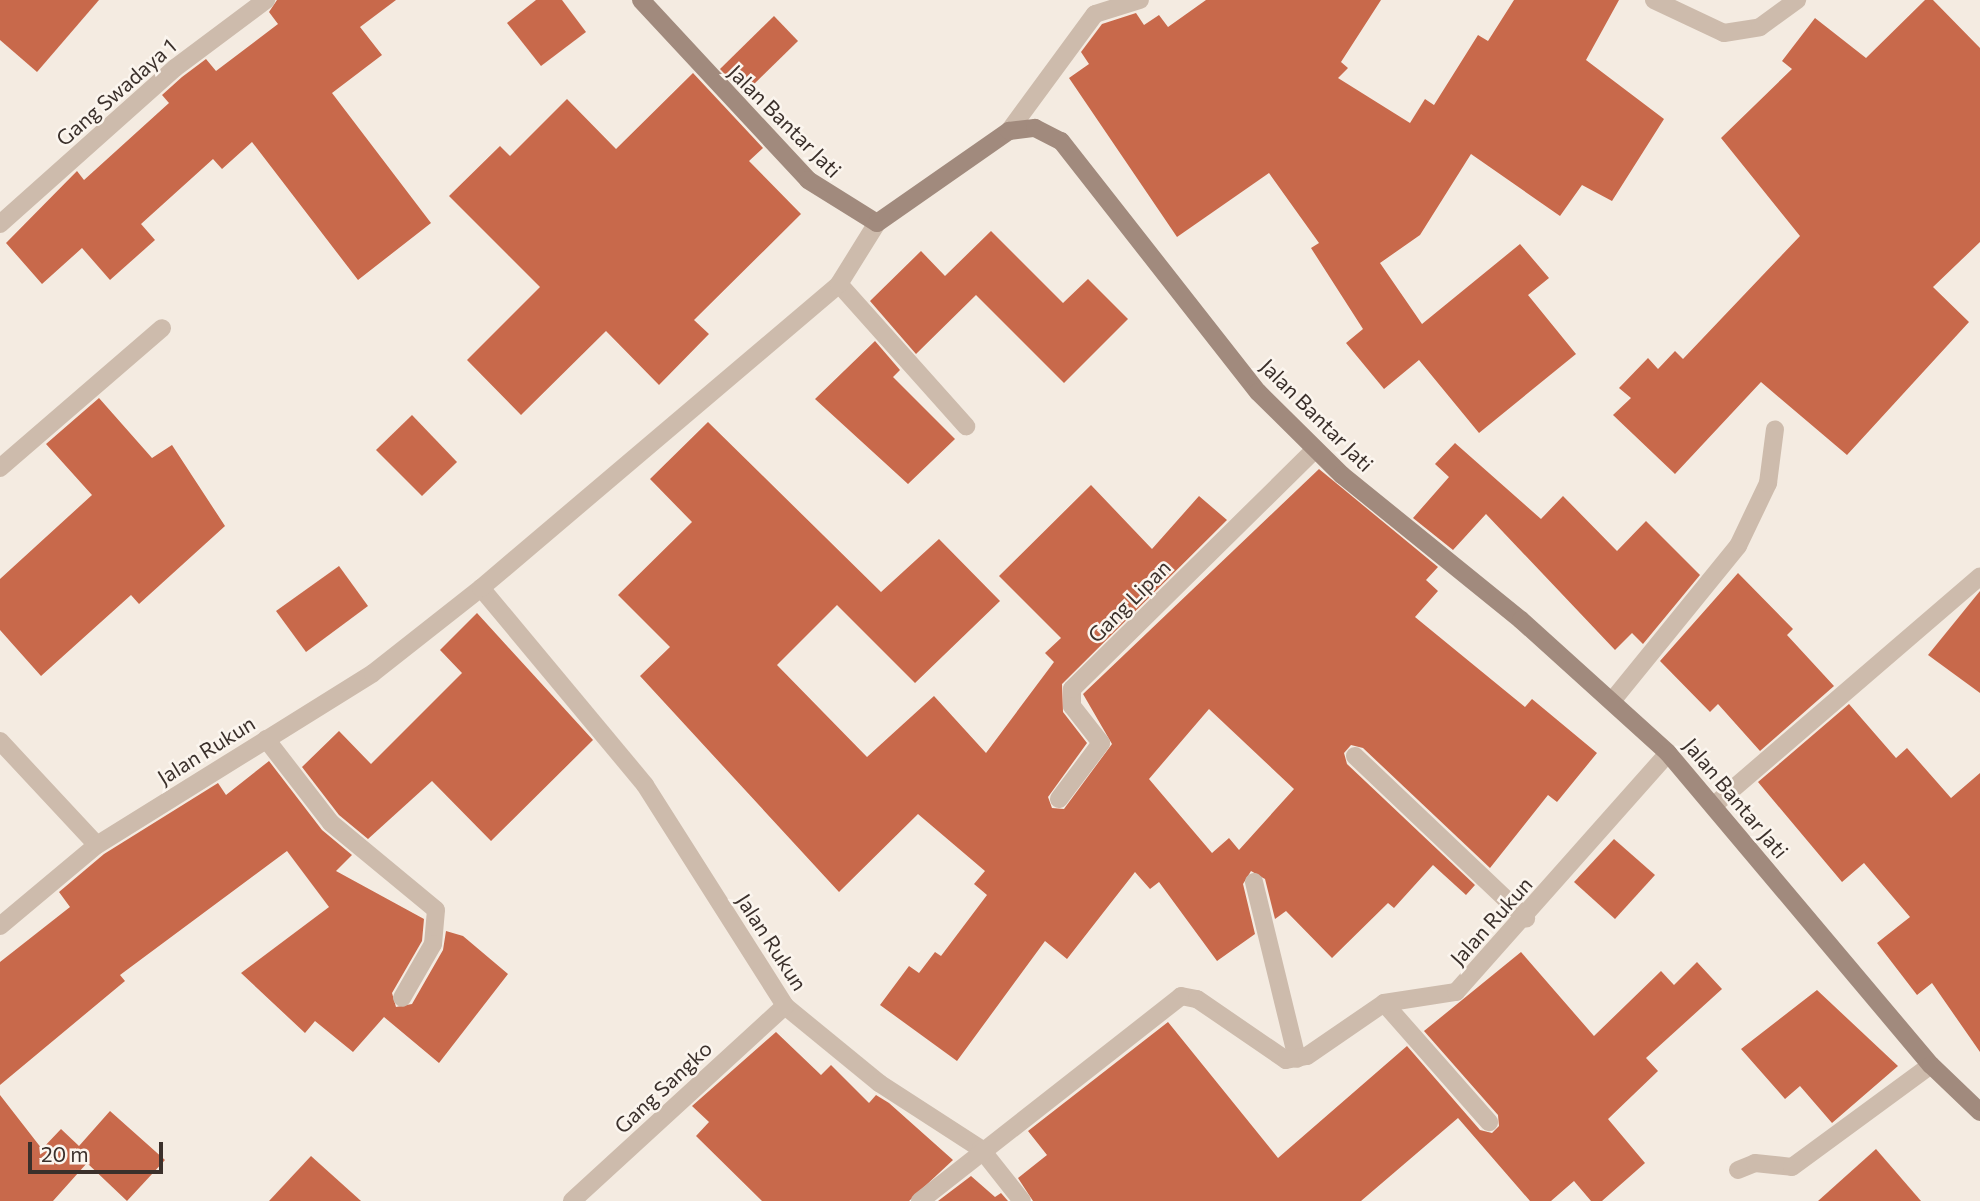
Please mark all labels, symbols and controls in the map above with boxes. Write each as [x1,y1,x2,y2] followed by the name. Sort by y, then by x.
[51,33,181,151] street label: Gang Swadaya 1
[723,59,847,183] street label: Jalan Bantar Jati
[1255,353,1379,477] street label: Jalan Bantar Jati
[1082,554,1176,648] street label: Gang Lipan
[153,710,259,790] street label: Jalan Rukun
[1678,733,1794,863] street label: Jalan Bantar Jati
[1445,872,1537,970] street label: Jalan Rukun
[731,889,813,995] street label: Jalan Rukun
[609,1036,717,1138] street label: Gang Sangko
[32,1128,166,1172] scale bar
[41,1141,89,1166] text: 20 m

